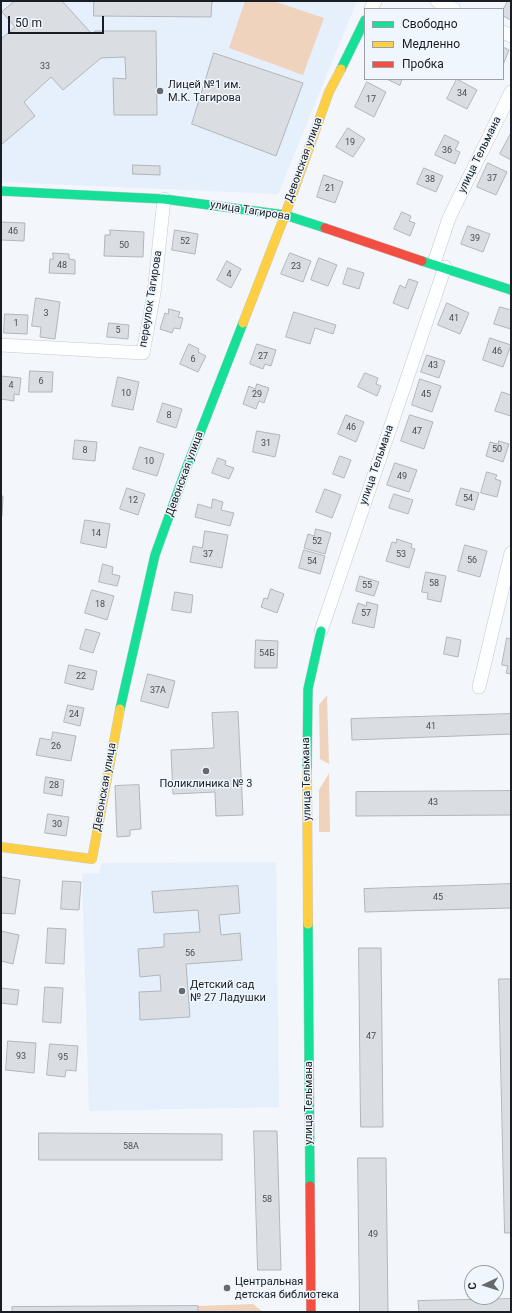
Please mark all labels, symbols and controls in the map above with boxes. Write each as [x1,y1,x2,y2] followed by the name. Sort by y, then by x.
[10,8,106,34] scale bar
[364,8,504,80] legend
[15,16,42,30] text: 50 m
[402,17,458,31] text: Свободно
[402,37,460,51] text: Медленно
[402,57,444,71] text: Пробка
[40,62,50,72] house number: 33
[168,78,241,104] place label: Лицей №1 им. М.К. Тагирова
[155,86,165,96] marker: Лицей №1 им. М.К. Тагирова
[457,89,467,99] house number: 34
[366,95,376,105] house number: 17
[456,115,504,195] street label: улица Тельмана
[282,116,326,204] street label: Девонская улица
[345,138,355,148] house number: 19
[442,146,452,156] house number: 36
[487,174,497,184] house number: 37
[425,175,435,185] house number: 38
[325,184,335,194] house number: 21
[209,198,291,224] street label: улица Тагирова
[8,227,18,237] house number: 46
[470,234,480,244] house number: 39
[180,237,190,247] house number: 52
[119,241,129,251] house number: 50
[137,250,165,348] street label: переулок Тагирова
[57,261,67,271] house number: 48
[291,262,301,272] house number: 23
[226,270,232,280] house number: 4
[43,309,49,319] house number: 3
[449,314,459,324] house number: 41
[13,319,19,329] house number: 1
[115,326,121,336] house number: 5
[492,347,502,357] house number: 46
[258,352,268,362] house number: 27
[190,355,196,365] house number: 6
[428,361,438,371] house number: 43
[38,377,44,387] house number: 6
[8,381,14,391] house number: 4
[121,389,131,399] house number: 10
[252,390,262,400] house number: 29
[421,390,431,400] house number: 45
[166,411,172,421] house number: 8
[346,423,356,433] house number: 46
[357,423,397,507] street label: улица Тельмана
[412,427,422,437] house number: 47
[163,430,207,518] street label: Девонская улица
[261,439,271,449] house number: 31
[492,445,502,455] house number: 50
[82,446,88,456] house number: 8
[144,457,154,467] house number: 10
[397,472,407,482] house number: 49
[463,494,473,504] house number: 54
[128,496,138,506] house number: 12
[91,529,101,539] house number: 14
[312,537,322,547] house number: 52
[203,550,213,560] house number: 37
[396,550,406,560] house number: 53
[467,556,477,566] house number: 56
[307,557,317,567] house number: 54
[429,579,439,589] house number: 58
[362,581,372,591] house number: 55
[95,600,105,610] house number: 18
[361,609,371,619] house number: 57
[259,649,275,659] house number: 54Б
[76,672,86,682] house number: 22
[150,686,166,696] house number: 37А
[69,710,79,720] house number: 24
[426,722,436,732] house number: 41
[300,737,314,821] street label: улица Тельмана
[51,742,61,752] house number: 26
[91,742,119,832] street label: Девонская улица
[201,766,211,776] marker: Поликлиника № 3
[160,777,252,791] place label: Поликлиника № 3
[49,781,59,791] house number: 28
[428,798,438,808] house number: 43
[52,820,62,830] house number: 30
[433,893,443,903] house number: 45
[185,949,195,959] house number: 56
[190,978,266,1004] place label: Детский сад № 27 Ладушки
[177,986,187,996] marker: Детский сад № 27 Ладушки
[366,1032,376,1042] house number: 47
[16,1052,26,1062] house number: 93
[58,1053,68,1063] house number: 95
[302,1061,316,1145] street label: улица Тельмана
[123,1142,139,1152] house number: 58А
[262,1195,272,1205] house number: 58
[368,1230,378,1240] house number: 49
[464,1265,504,1305] north arrow
[235,1275,339,1301] place label: Центральная детская библиотека
[466,1282,479,1290] text: С
[222,1283,232,1293] marker: Центральная детская библиотека

